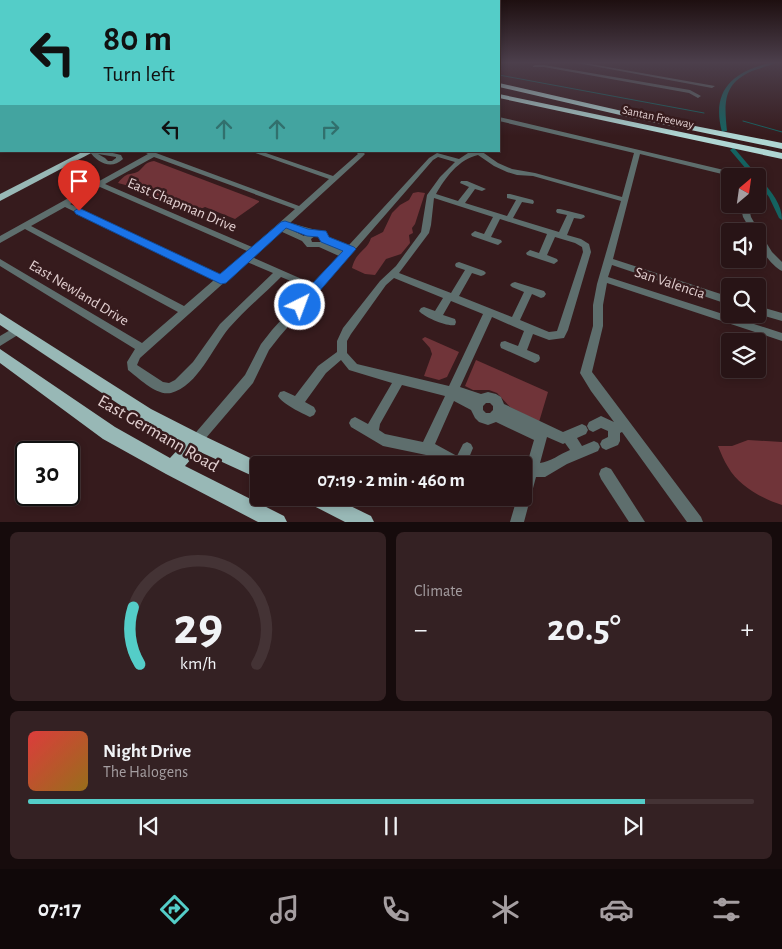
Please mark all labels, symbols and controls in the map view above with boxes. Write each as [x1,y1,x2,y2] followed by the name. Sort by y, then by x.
[20,20,85,85] icon: left
[103,22,172,57] text: 80 m
[103,63,175,85] text: Turn left
[621,104,695,131] street label: Santan Freeway
[157,115,185,143] icon: left
[210,115,238,143] icon: ahead
[263,115,291,143] icon: ahead
[316,115,344,143] icon: right
[58,160,100,211] pin
[65,167,93,195] icon: arrive
[721,168,766,212] north arrow
[721,168,766,378] map controls
[125,175,239,235] street label: East Chapman Drive
[721,223,766,268] button: sound
[27,257,131,329] street label: East Newland Drive
[633,265,707,301] street label: San Valencia
[273,278,325,330] position arrow
[721,278,766,323] button: search
[721,333,766,378] button: layers
[94,392,222,476] street label: East Germann Road
[15,441,80,506] speed limit sign: 30
[317,471,465,490] text: 07:19 · 2 min · 460 m
[414,583,463,599] text: Climate
[173,601,223,653] text: 29
[547,610,621,648] text: 20.5°
[414,616,427,644] text: −
[741,616,754,644] text: +
[180,655,216,673] text: km/h
[103,742,191,761] text: Night Drive
[103,764,188,780] text: The Halogens
[135,812,163,840] icon: previous
[377,812,405,840] icon: pause
[619,812,647,840] icon: next
[157,892,192,927] icon: directions
[267,892,302,927] icon: music
[378,892,413,927] icon: phone
[488,892,523,927] icon: climate
[599,892,634,927] icon: car
[709,892,744,927] icon: filters
[38,898,81,920] text: 07:17

